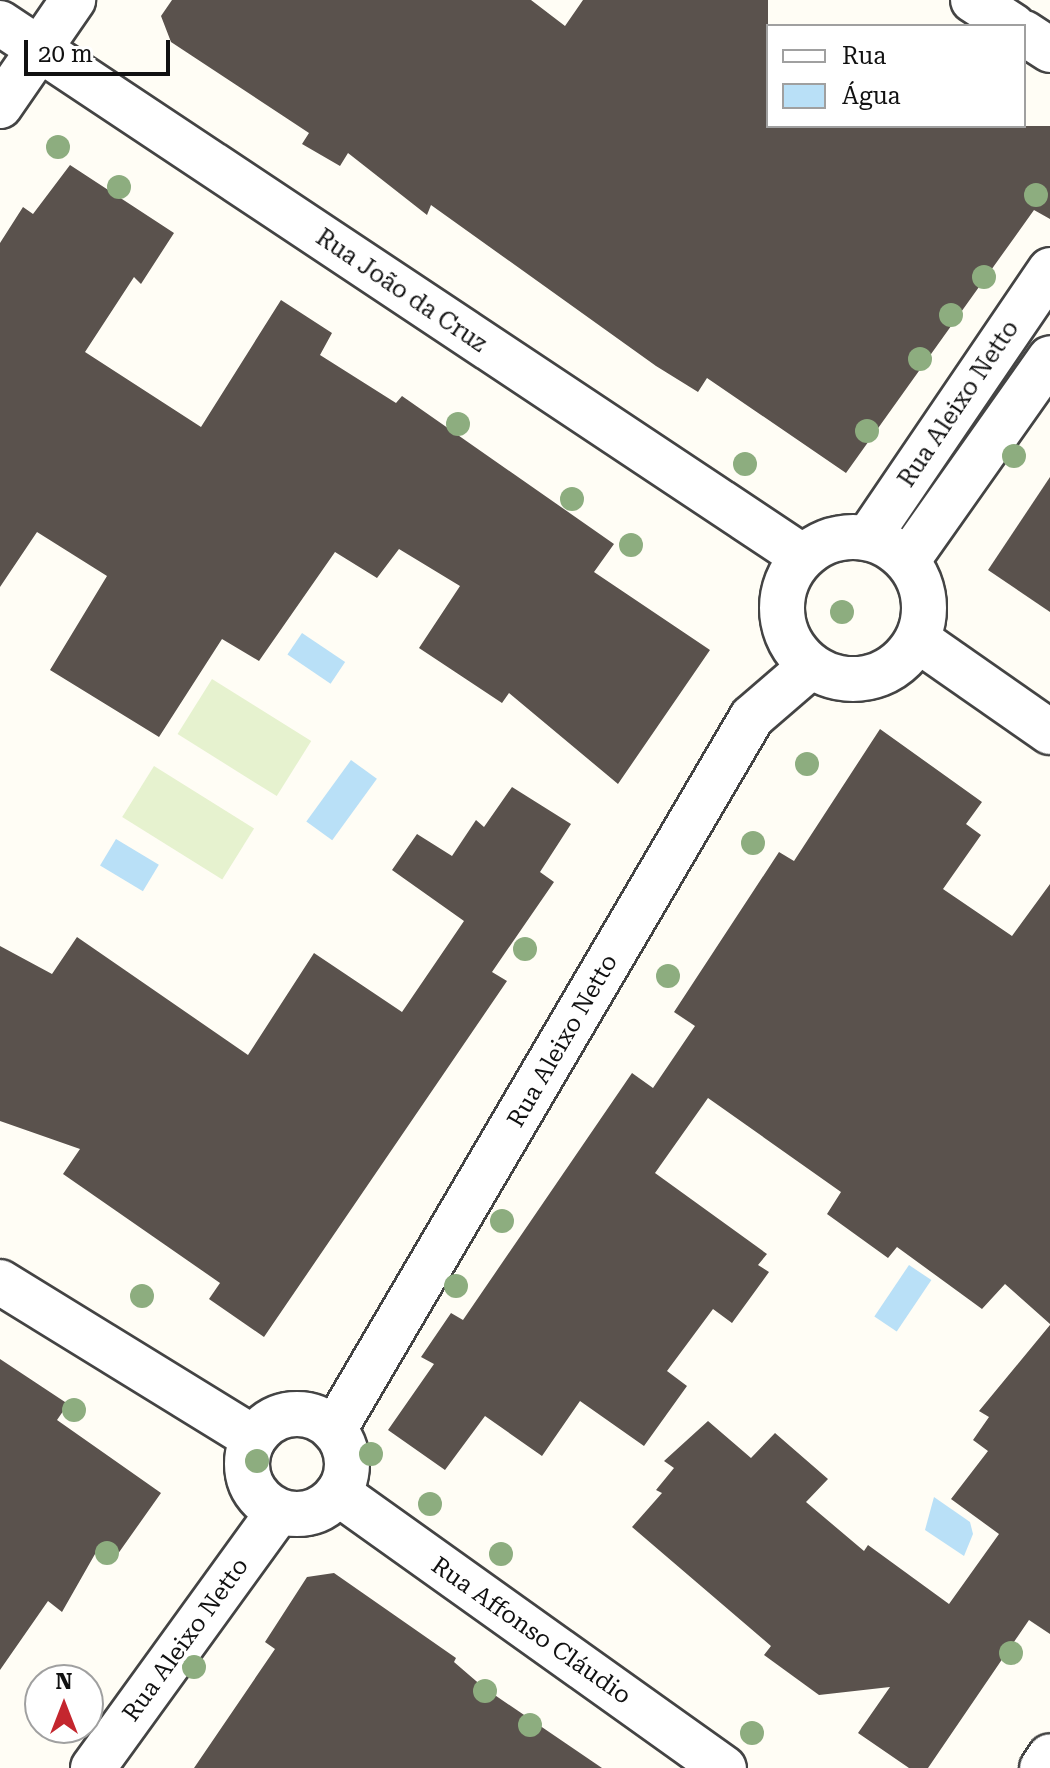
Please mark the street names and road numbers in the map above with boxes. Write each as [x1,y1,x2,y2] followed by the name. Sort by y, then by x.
[310,223,492,359] street label: Rua João da Cruz
[893,315,1025,493] street label: Rua Aleixo Netto
[502,949,624,1133] street label: Rua Aleixo Netto
[426,1551,636,1711] street label: Rua Affonso Cláudio
[117,1553,255,1727] street label: Rua Aleixo Netto

